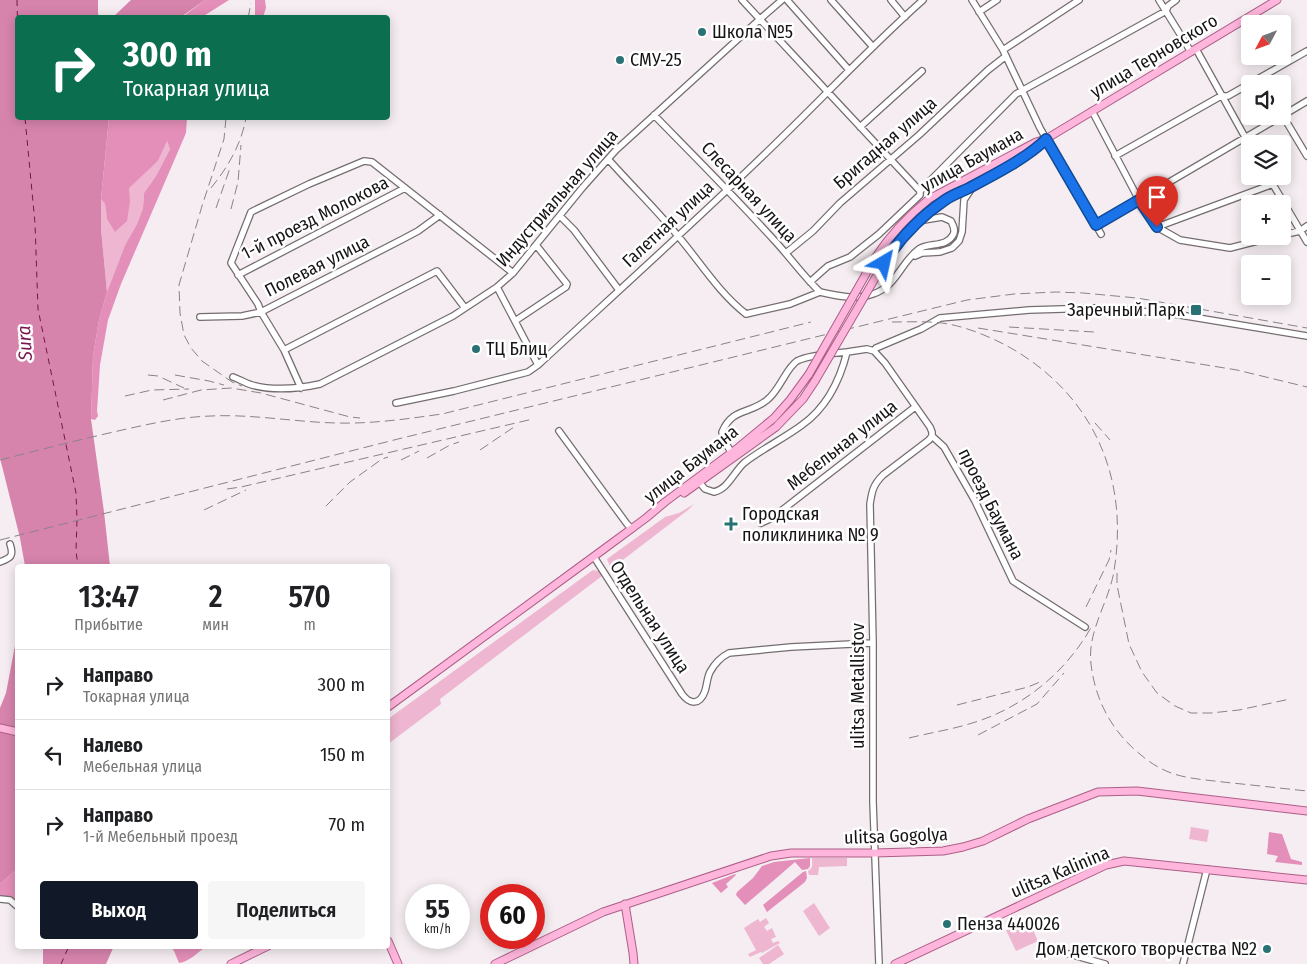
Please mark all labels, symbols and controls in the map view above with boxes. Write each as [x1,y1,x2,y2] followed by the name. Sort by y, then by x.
[1086,9,1222,103] street label: улица Терновского
[1241,15,1291,65] north arrow
[1241,15,1291,305] map controls
[712,21,793,43] place label: Школа №5
[696,26,708,38] marker: Школа №5
[123,33,212,75] text: 300 m
[40,35,105,100] icon: right
[630,49,682,71] place label: СМУ-25
[614,54,626,66] marker: СМУ-25
[123,75,270,102] text: Токарная улица
[1241,75,1291,125] button: sound
[829,92,941,194] street label: Бригадная улица
[917,123,1027,197] street label: улица Баумана
[491,125,623,271] street label: Индустриальная улица
[1241,135,1291,185] button: layers
[697,137,801,247] street label: Слесарная улица
[238,171,392,265] street label: 1-й проезд Молокова
[618,176,718,272] street label: Галетная улица
[1136,176,1178,227] pin
[1143,183,1171,211] icon: arrive
[1241,195,1291,245] button: +
[261,230,373,302] street label: Полевая улица
[857,236,909,288] position arrow
[1241,255,1291,305] button: −
[1067,299,1186,321] place label: Заречный Парк
[1189,303,1203,317] marker: Заречный Парк
[12,325,37,362] water label: Sura
[486,338,548,360] place label: ТЦ Блиц
[470,343,482,355] marker: ТЦ Блиц
[782,395,902,495] street label: Мебельная улица
[640,420,743,508] street label: улица Баумана
[953,445,1029,564] street label: проезд Баумана
[742,503,879,546] place label: Городская поликлиника № 9
[724,517,738,531] marker: Городская поликлиника № 9
[605,557,695,678] street label: Отдельная улица
[78,579,139,615] text: 13:47
[209,579,223,615] text: 2
[288,579,331,615] text: 570
[74,615,143,634] text: Прибытие
[202,615,229,634] text: мин
[303,615,316,634] text: m
[847,623,869,749] street label: ulitsa Metallistov
[83,664,153,687] text: Направо
[40,671,68,699] icon: right
[318,673,365,696] text: 300 m
[83,687,190,706] text: Токарная улица
[83,734,143,757] text: Налево
[40,741,68,769] icon: left
[320,743,365,766] text: 150 m
[83,757,202,776] text: Мебельная улица
[83,804,153,827] text: Направо
[40,811,68,839] icon: right
[329,813,365,836] text: 70 m
[844,823,948,849] street label: ulitsa Gogolya
[83,827,238,846] text: 1-й Мебельный проезд
[1007,841,1113,903] street label: ulitsa Kalinina
[40,881,198,939] button: Выход
[208,881,365,939] button: Поделиться
[480,884,545,949] speed limit sign: 60
[425,895,450,925] text: 55
[957,913,1060,935] place label: Пенза 440026
[941,918,953,930] marker: Пенза 440026
[424,922,451,936] text: km/h
[1035,938,1257,960] place label: Дом детского творчества №2
[1261,943,1273,955] marker: Дом детского творчества №2

